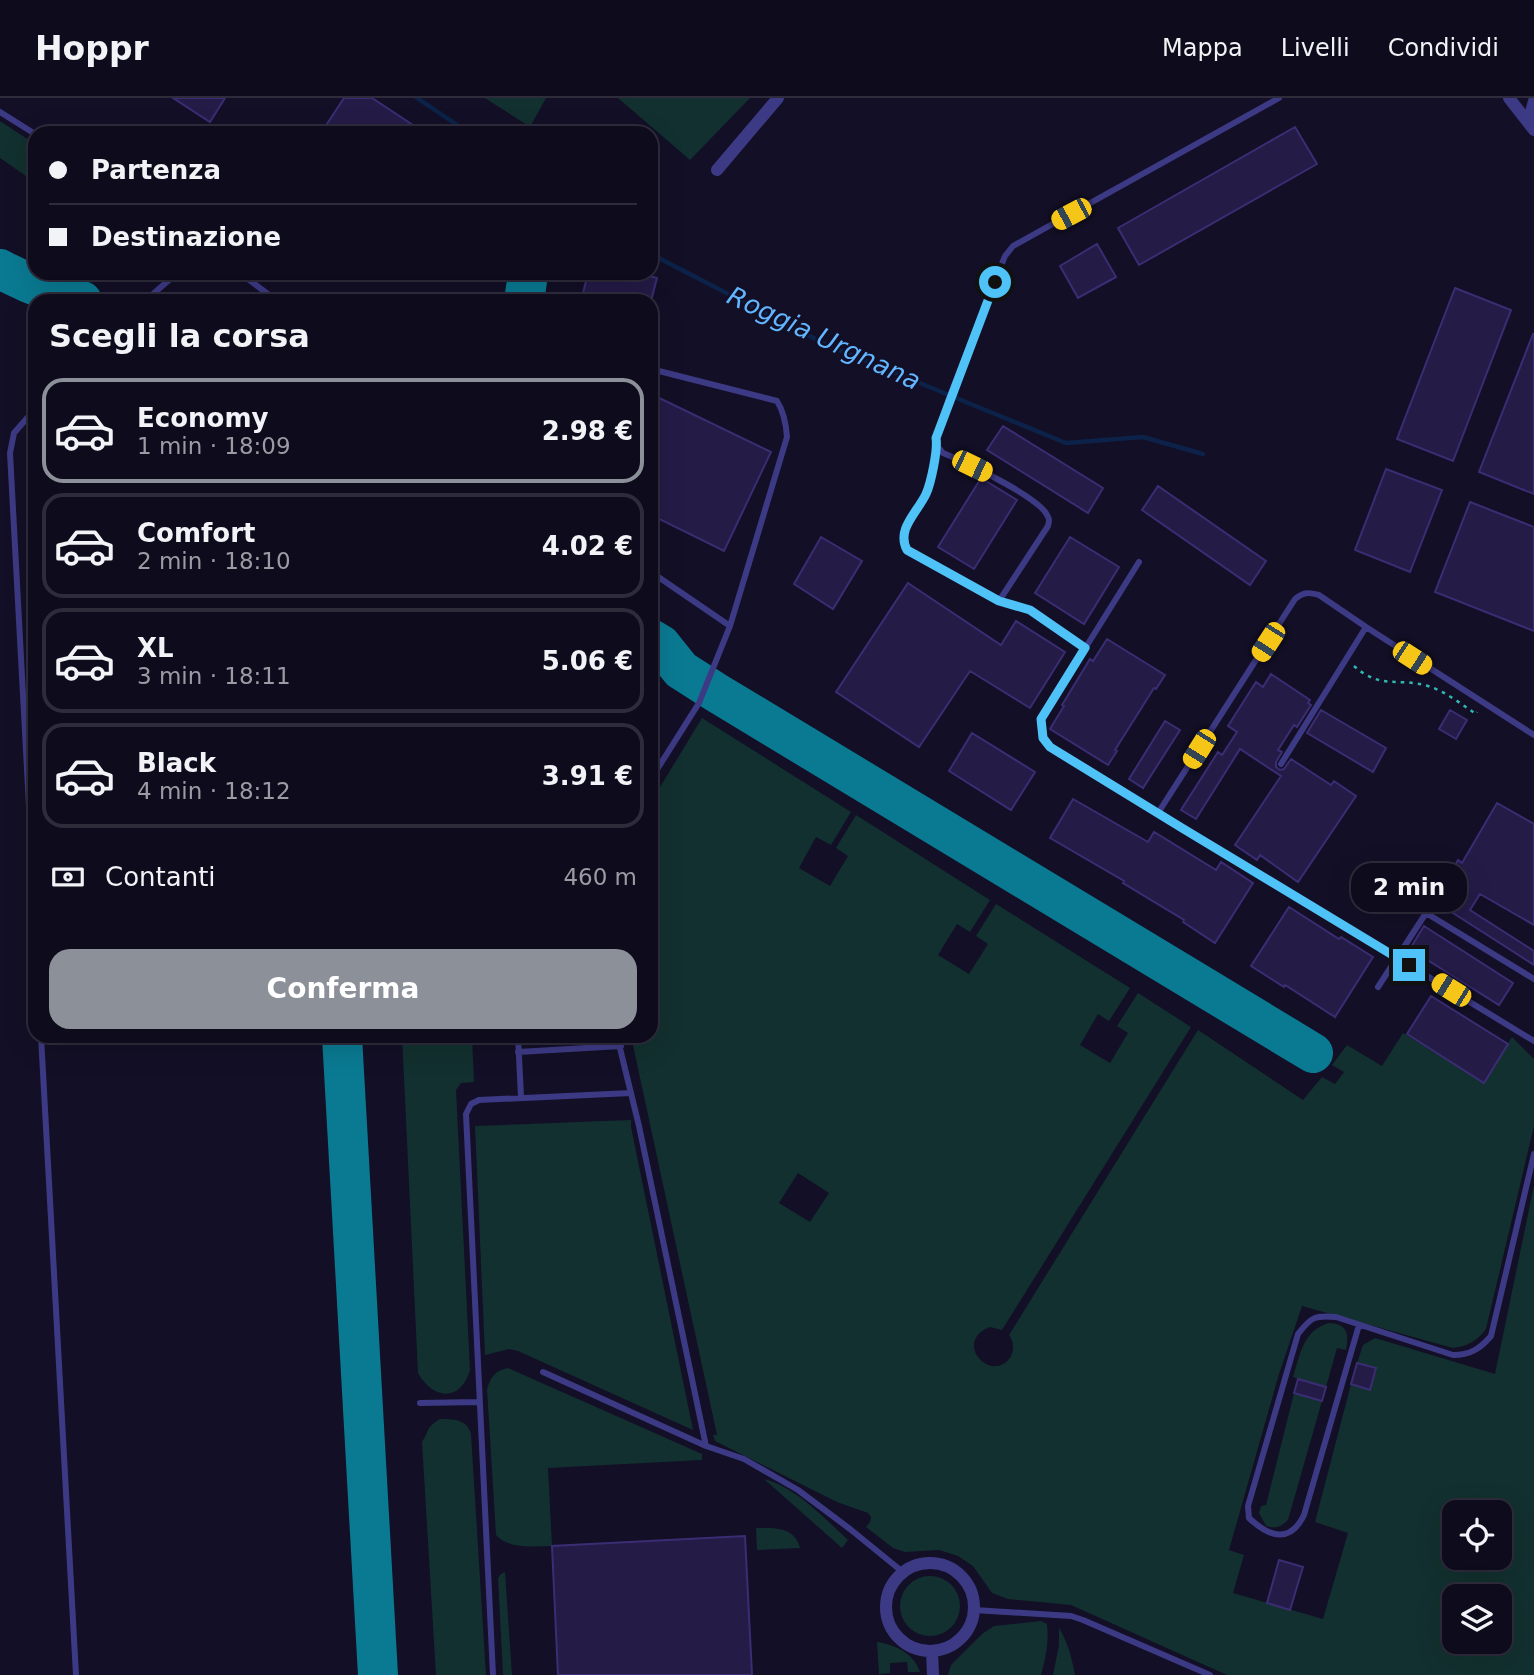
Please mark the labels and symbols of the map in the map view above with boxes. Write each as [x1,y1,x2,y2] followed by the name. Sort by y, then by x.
[1048,195,1095,233] car
[979,266,1011,298] route start
[723,280,925,396] water label: Roggia Urgnana
[949,447,996,485] car
[1248,619,1289,665] car
[1389,638,1436,678] car
[1179,726,1220,772] car
[1351,864,1467,912] callout: 2 min
[1393,949,1425,981] route end
[1428,970,1475,1010] car

